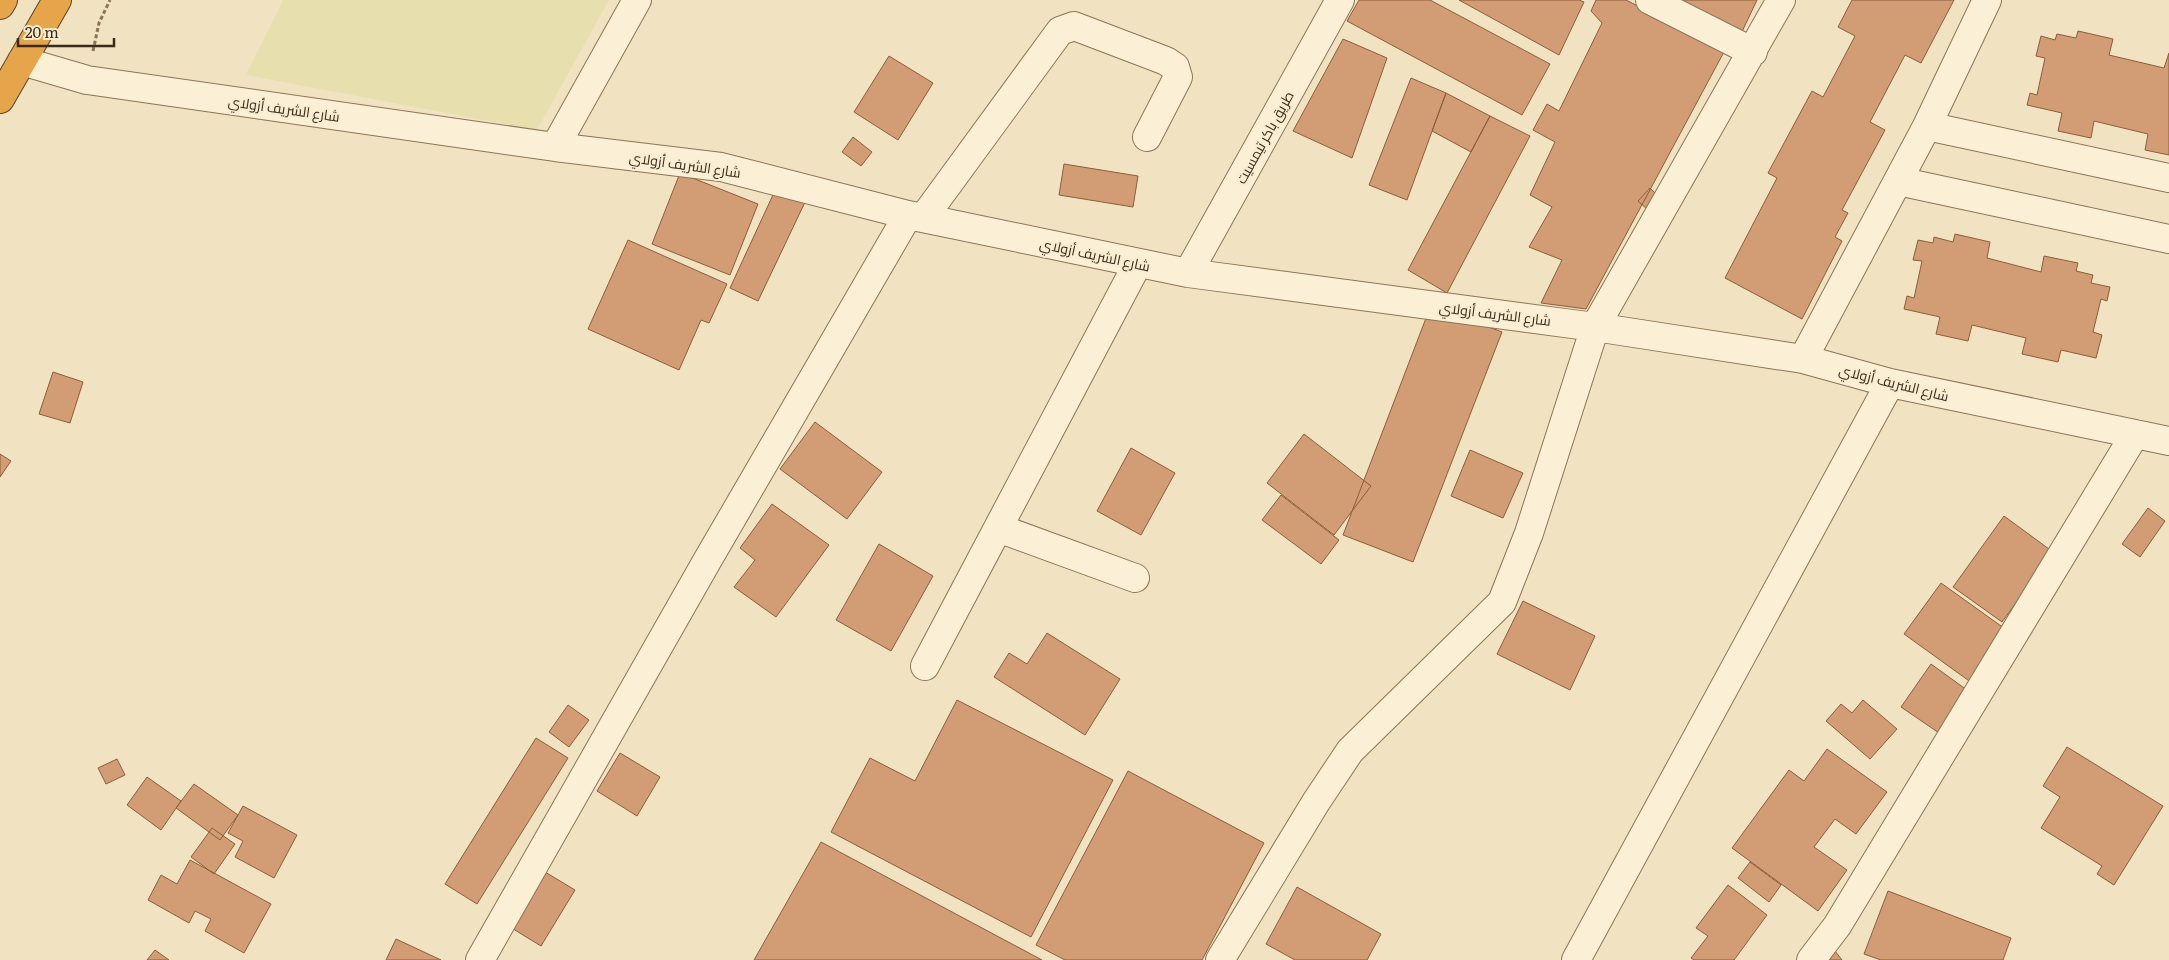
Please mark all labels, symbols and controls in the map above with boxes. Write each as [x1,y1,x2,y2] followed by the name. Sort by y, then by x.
[18,15,114,47] scale bar
[25,20,59,43] text: 20 m
[1230,87,1298,187] street label: طريق باكر تيمسيت
[226,90,341,129] street label: شارع الشريف أزولاي
[627,146,742,185] street label: شارع الشريف أزولاي
[1037,233,1152,278] street label: شارع الشريف أزولاي
[1438,296,1552,333] street label: شارع الشريف أزولاي
[1836,359,1951,408] street label: شارع الشريف أزولاي

